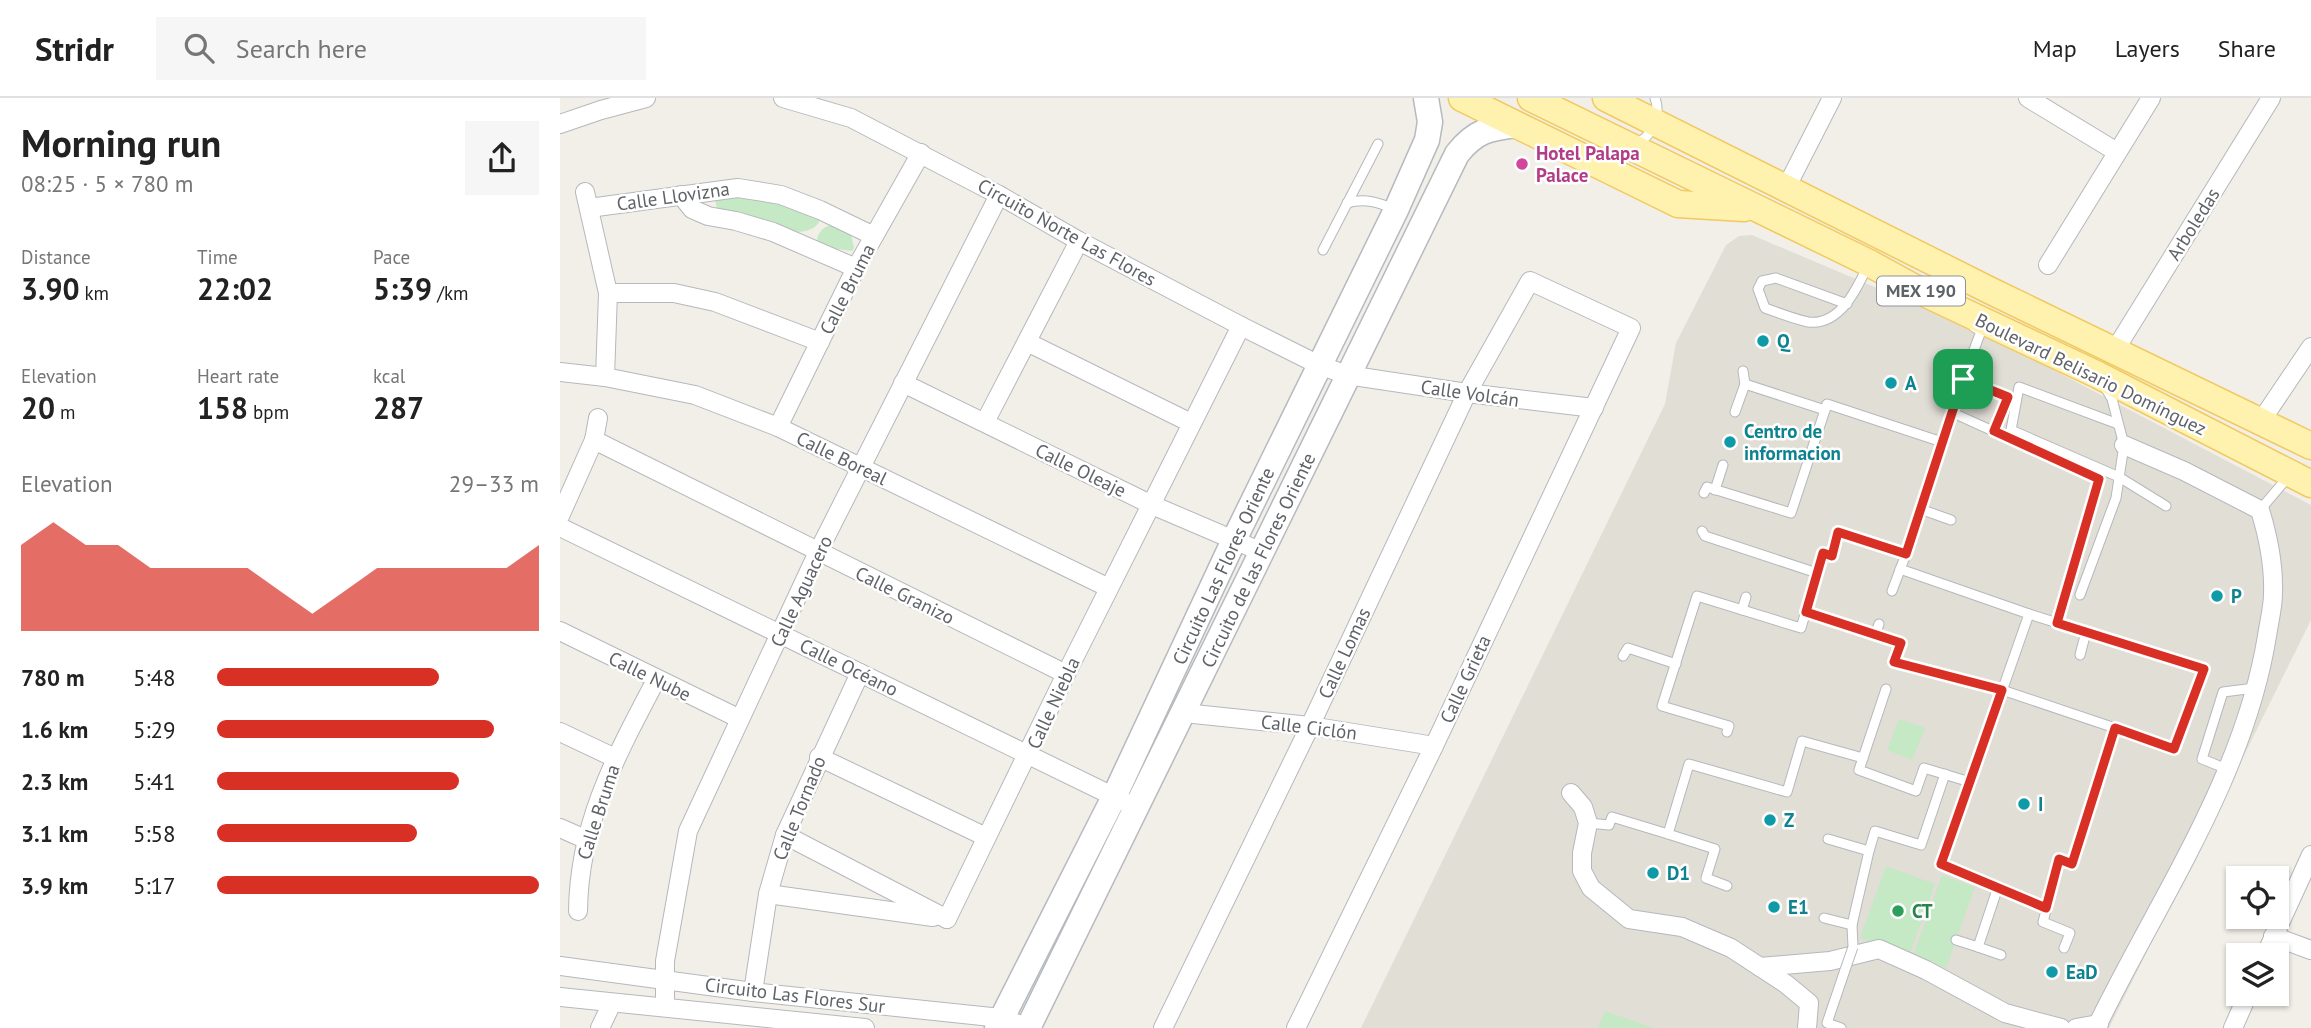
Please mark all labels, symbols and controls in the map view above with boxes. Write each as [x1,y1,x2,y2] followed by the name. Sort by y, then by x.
[156,17,646,80] search box
[35,27,114,70] text: Stridr
[180,29,218,67] icon: search
[236,32,367,65] text: Search here
[2033,33,2077,64] text: Map
[2115,33,2180,64] text: Layers
[2218,33,2276,64] text: Share
[21,118,221,167] text: Morning run
[465,121,539,195] button: share
[1536,141,1640,187] place label: Hotel Palapa Palace
[1514,156,1530,172] marker: Hotel Palapa Palace
[21,169,193,198] text: 08:25 · 5 × 780 m
[974,173,1160,291] street label: Circuito Norte Las Flores
[615,176,731,216] street label: Calle Llovizna
[2161,183,2225,265] street label: Arboledas
[814,240,880,338] street label: Calle Bruma
[21,245,91,269] text: Distance
[197,245,238,269] text: Time
[373,245,410,269] text: Pace
[21,269,79,308] text: 3.90
[197,269,273,308] text: 22:02
[373,269,432,308] text: 5:39
[1877,276,1965,306] road number: MEX 190
[79,281,109,305] text: km
[432,281,468,305] text: /km
[1972,308,2210,440] street label: Boulevard Belisario Domínguez
[1777,329,1791,353] place label: Q
[1755,333,1771,349] marker: Q
[1933,349,1993,409] pin
[1944,360,1982,398] icon: arrive
[21,364,97,388] text: Elevation
[197,364,279,388] text: Heart rate
[373,364,405,388] text: kcal
[1905,371,1917,395] place label: A
[1419,374,1521,412] street label: Calle Volcán
[1883,375,1899,391] marker: A
[21,388,55,427] text: 20
[197,388,248,427] text: 158
[373,388,424,427] text: 287
[55,400,76,424] text: m
[248,400,289,424] text: bpm
[1744,419,1841,465] place label: Centro de informacion
[793,426,892,490] street label: Calle Boreal
[1722,434,1738,450] marker: Centro de informacion
[1032,438,1130,502] street label: Calle Oleaje
[1195,449,1321,671] street label: Circuito de las Flores Oriente
[1167,464,1279,668] street label: Circuito Las Flores Oriente
[21,469,113,498] text: Elevation
[449,469,539,498] text: 29–33 m
[765,531,837,651] street label: Calle Aguacero
[852,561,958,629] street label: Calle Granizo
[2231,584,2242,608] place label: P
[2209,588,2225,604] marker: P
[1313,604,1375,702] street label: Calle Lomas
[1434,631,1496,727] street label: Calle Grieta
[796,633,902,701] street label: Calle Océano
[605,646,695,706] street label: Calle Nube
[1021,653,1085,753] street label: Calle Niebla
[21,663,84,692] text: 780 m
[133,663,176,692] text: 5:48
[1260,709,1358,745] street label: Calle Ciclón
[21,715,88,744] text: 1.6 km
[133,715,176,744] text: 5:29
[767,752,831,864] street label: Calle Tornado
[571,761,625,863] street label: Calle Bruma
[21,767,88,796] text: 2.3 km
[133,767,176,796] text: 5:41
[2038,792,2043,816] place label: I
[2016,796,2032,812] marker: I
[1784,808,1794,832] place label: Z
[1762,812,1778,828] marker: Z
[21,819,88,848] text: 3.1 km
[133,819,176,848] text: 5:58
[1667,861,1690,885] place label: D1
[1645,865,1661,881] marker: D1
[2226,866,2289,1006] map controls
[2226,866,2289,929] button: locate
[21,871,88,900] text: 3.9 km
[133,871,176,900] text: 5:17
[1788,895,1809,919] place label: E1
[1766,899,1782,915] marker: E1
[1912,899,1933,923] place label: CT
[1890,903,1906,919] marker: CT
[2226,943,2289,1006] button: layers
[2066,960,2098,984] place label: EaD
[2044,964,2060,980] marker: EaD
[704,972,887,1018] street label: Circuito Las Flores Sur

